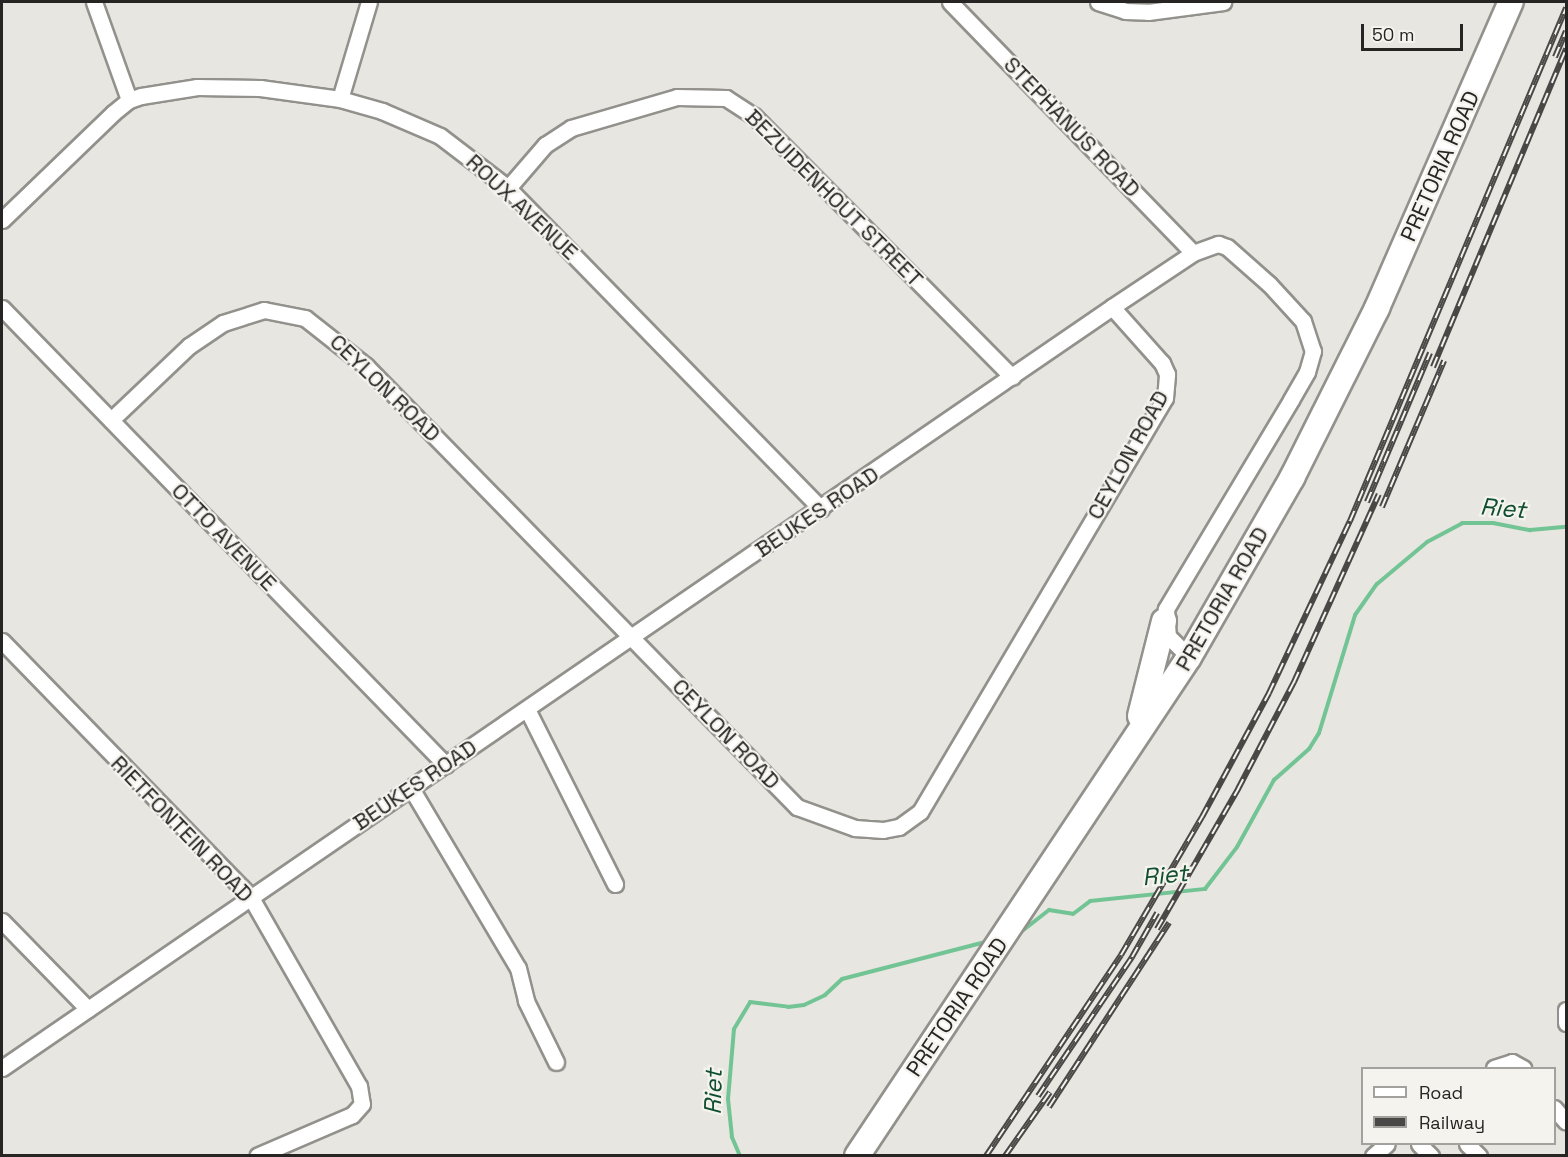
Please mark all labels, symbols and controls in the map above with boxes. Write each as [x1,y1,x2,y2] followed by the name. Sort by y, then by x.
[1364,12,1466,50] scale bar
[1372,23,1414,46] text: 50 m
[998,51,1146,203] street label: STEPHANUS ROAD
[1395,87,1485,245] street label: PRETORIA ROAD
[739,103,929,293] street label: BEZUIDENHOUT STREET
[461,148,583,266] street label: ROUX AVENUE
[324,329,446,447] street label: CEYLON ROAD
[1082,386,1174,524] street label: CEYLON ROAD
[750,461,884,563] street label: BEUKES ROAD
[166,477,282,597] street label: OTTO AVENUE
[1479,492,1527,524] water label: Riet
[1170,522,1274,676] street label: PRETORIA ROAD
[667,673,785,795] street label: CEYLON ROAD
[348,734,482,836] street label: BEUKES ROAD
[105,750,259,908] street label: RIETFONTEIN ROAD
[1141,858,1189,892] water label: Riet
[901,932,1013,1082] street label: PRETORIA ROAD
[1361,1067,1556,1145] legend
[698,1069,728,1115] water label: Riet
[1419,1081,1463,1104] text: Road
[1419,1111,1485,1134] text: Railway

